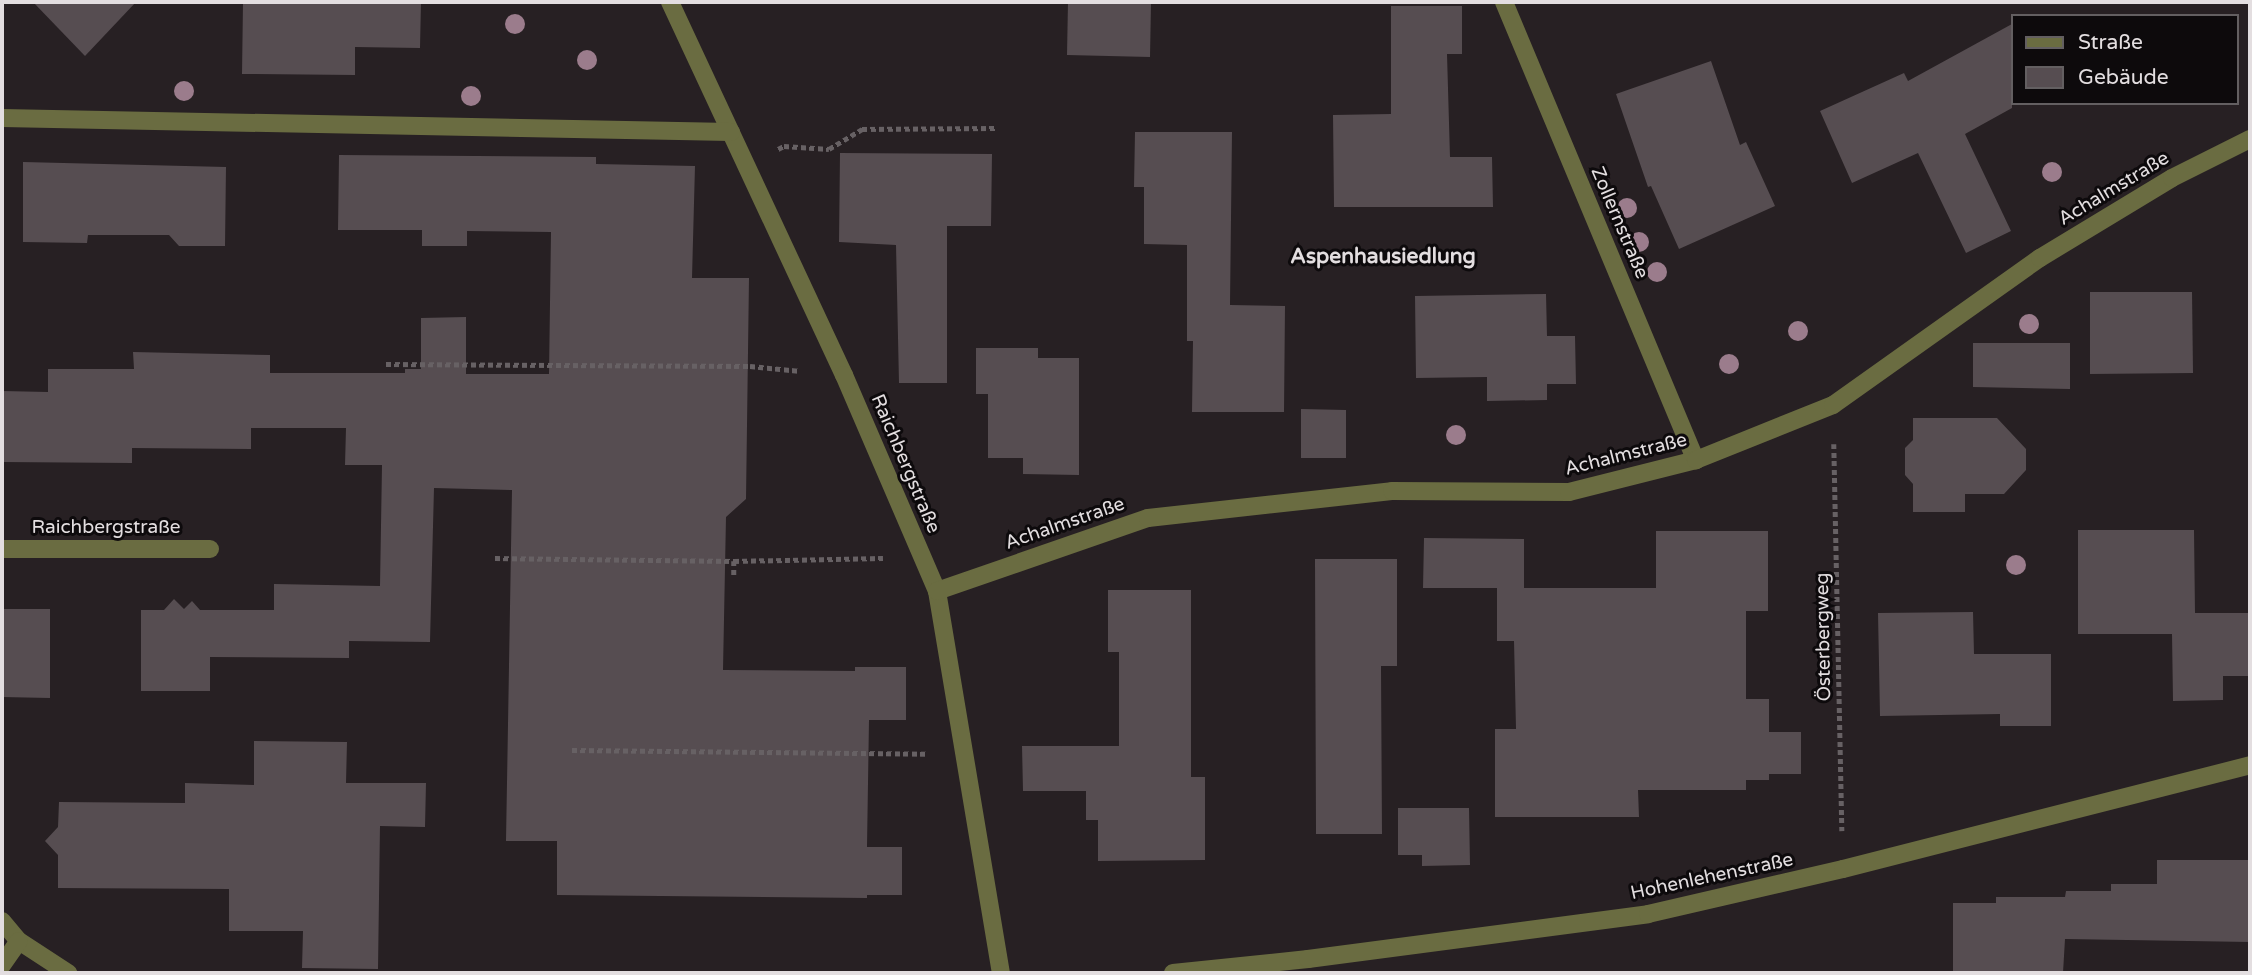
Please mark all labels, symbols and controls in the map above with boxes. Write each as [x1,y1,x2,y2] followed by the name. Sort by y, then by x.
[2010,14,2238,105] legend
[2078,30,2143,55] text: Straße
[2078,65,2169,90] text: Gebäude
[2055,147,2173,231] street label: Achalmstraße
[1585,164,1653,282] street label: Zollernstraße
[1290,244,1476,270] district label: Aspenhausiedlung
[865,391,945,537] street label: Raichbergstraße
[1563,429,1689,481] street label: Achalmstraße
[1002,493,1128,555] street label: Achalmstraße
[32,517,180,539] street label: Raichbergstraße
[1811,572,1837,702] street label: Österbergweg
[1629,849,1795,905] street label: Hohenlehenstraße

